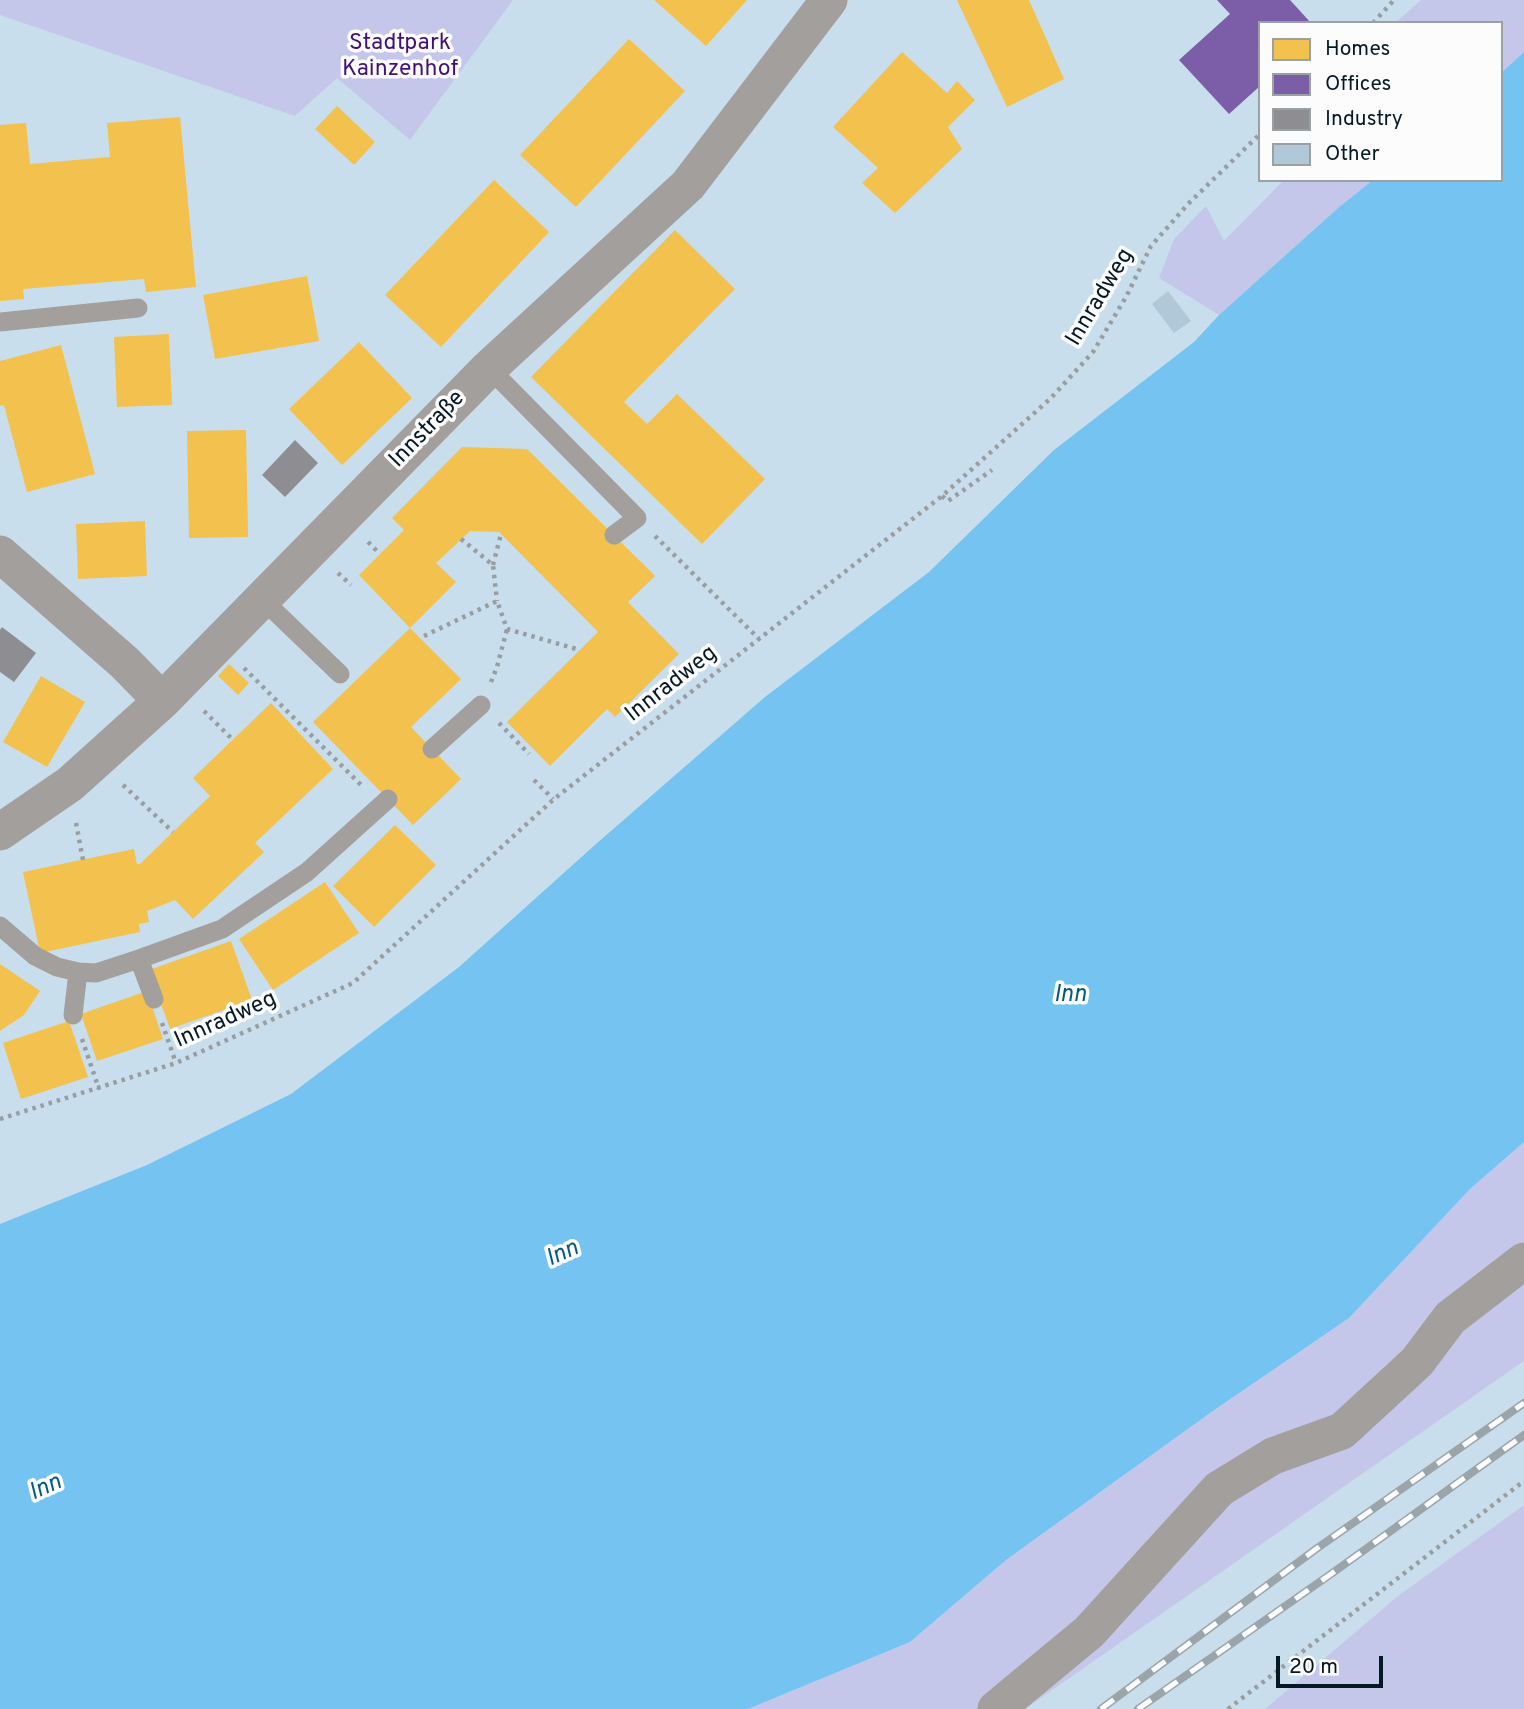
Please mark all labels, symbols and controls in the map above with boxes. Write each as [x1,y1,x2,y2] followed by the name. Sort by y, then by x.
[1258,21,1503,182] legend
[342,30,458,84] park label: Stadtpark Kainzenhof
[1325,36,1390,63] text: Homes
[1325,71,1391,98] text: Offices
[1325,106,1403,133] text: Industry
[1325,141,1380,168] text: Other
[1061,244,1141,352] street label: Innradweg
[384,386,472,474] street label: Innstraße
[621,641,723,729] street label: Innradweg
[1054,982,1086,1010] water label: Inn
[171,986,281,1056] street label: Innradweg
[542,1235,584,1275] water label: Inn
[25,1469,67,1509] water label: Inn
[1279,1642,1386,1686] scale bar
[1289,1654,1338,1681] text: 20 m

